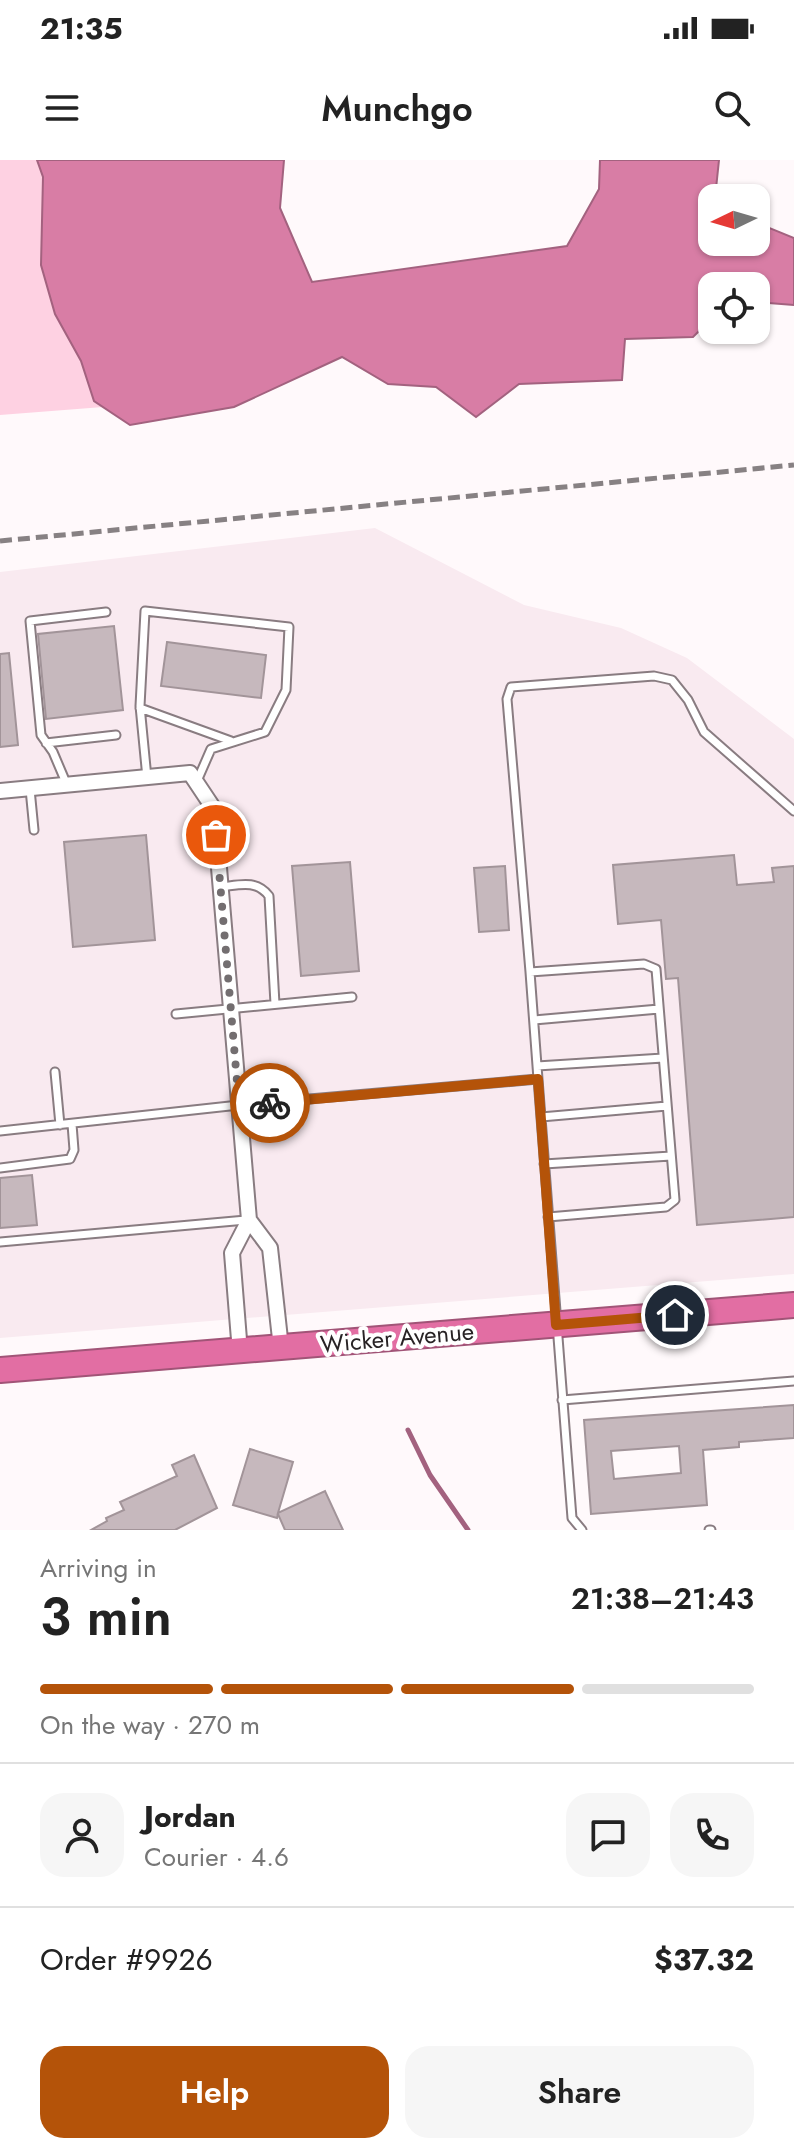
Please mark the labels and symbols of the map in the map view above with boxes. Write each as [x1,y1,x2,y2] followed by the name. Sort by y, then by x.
[698,184,770,256] north arrow
[182,801,250,869] pin
[230,1063,310,1143] courier
[641,1281,709,1349] pin
[319,1313,475,1362] street label: Wicker Avenue

